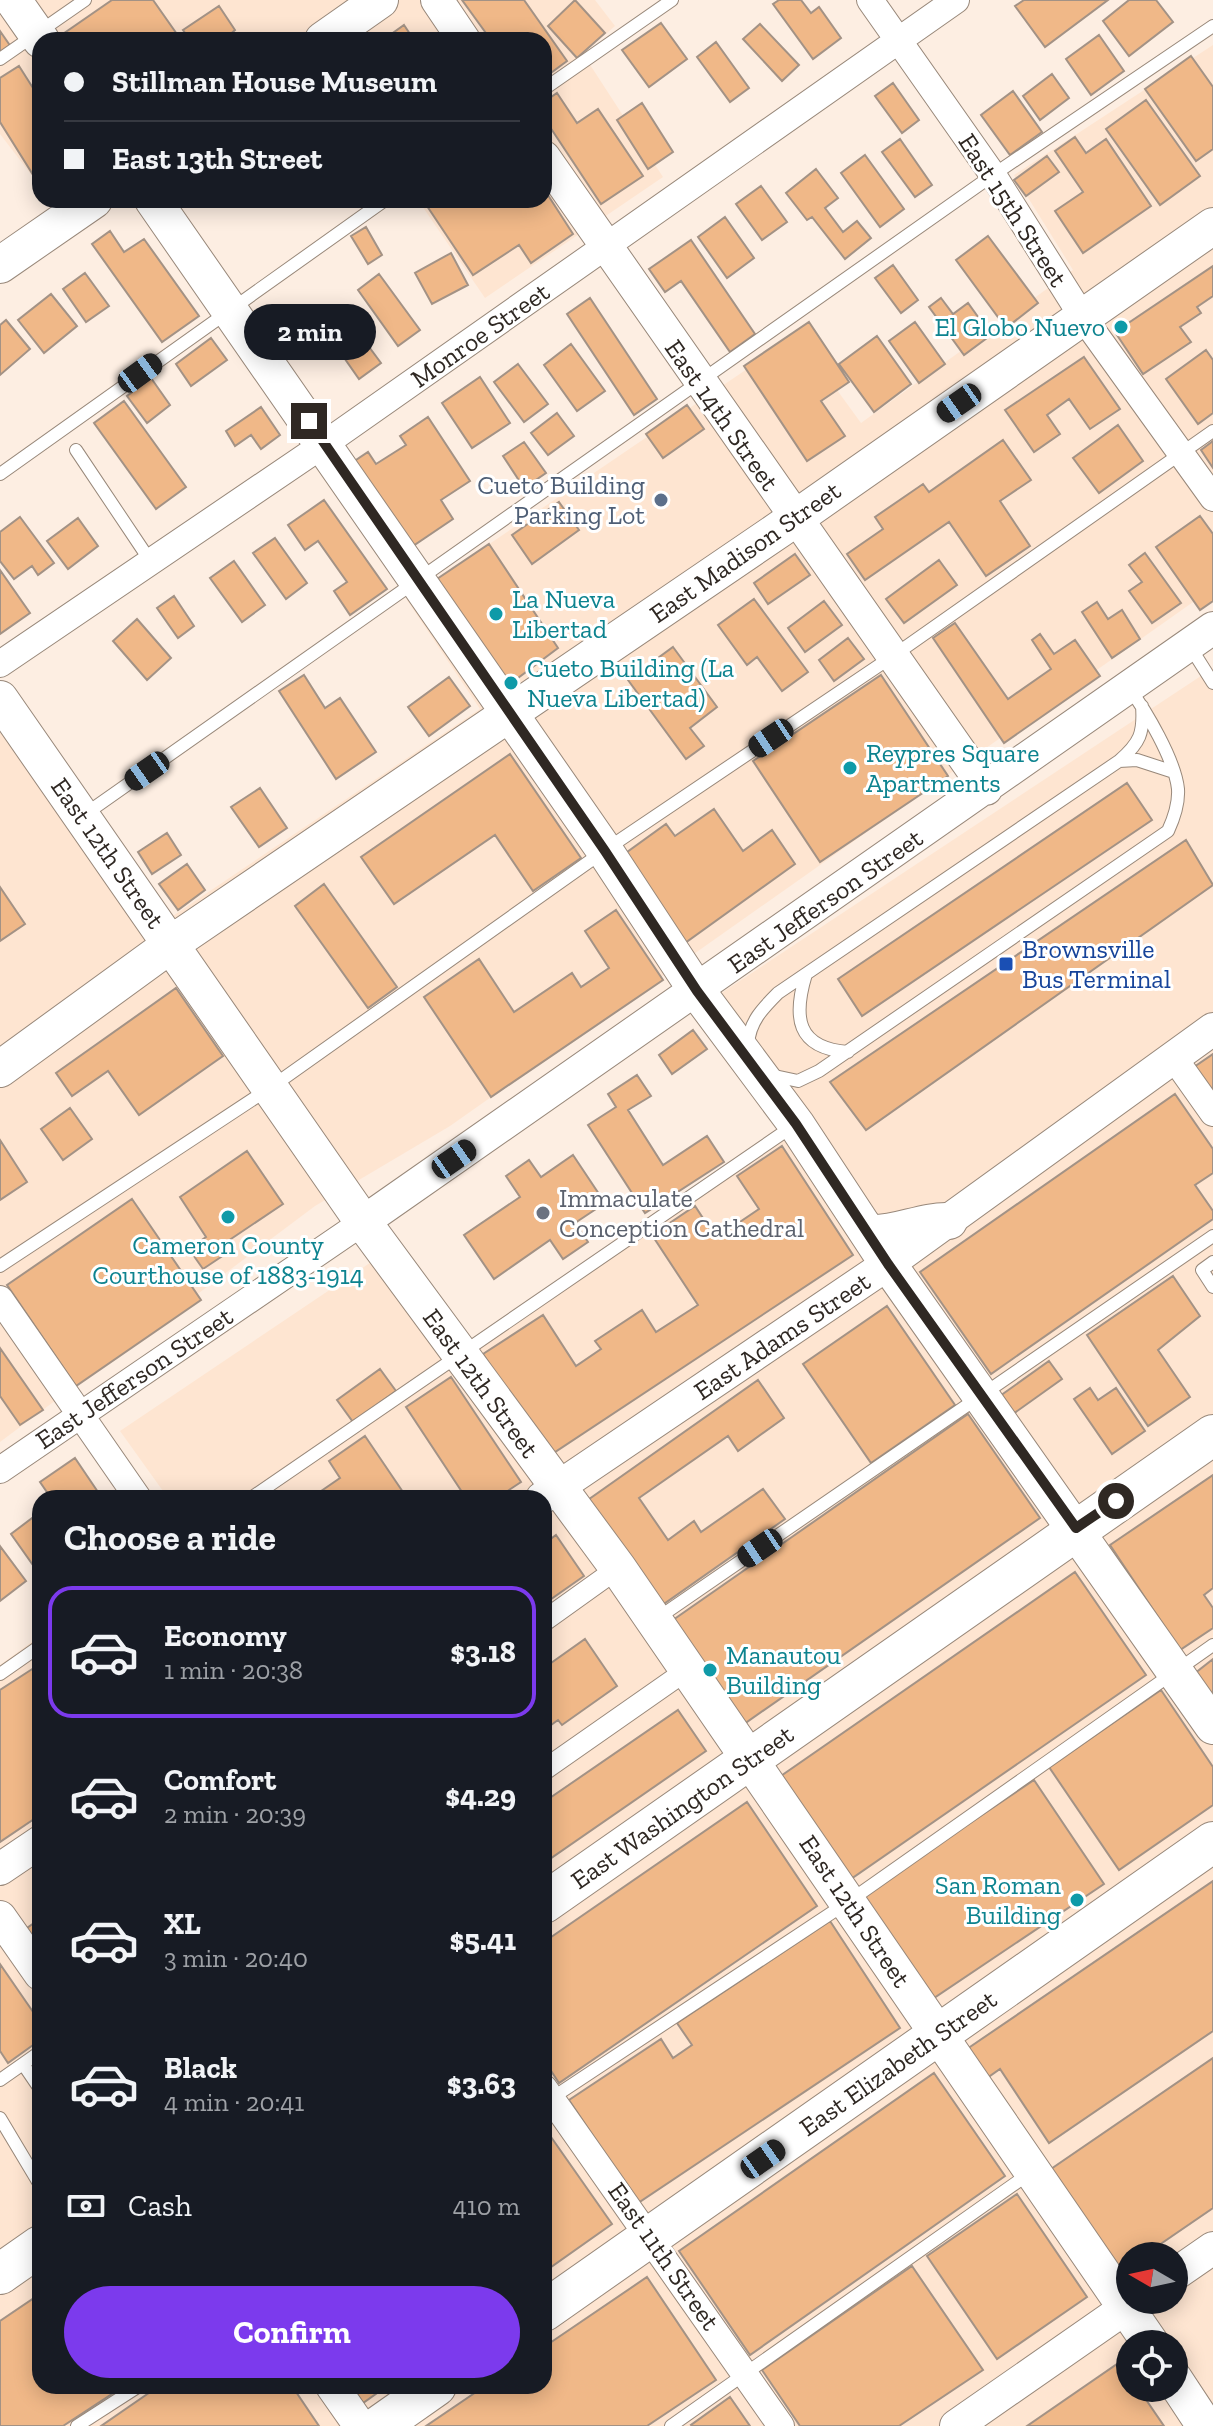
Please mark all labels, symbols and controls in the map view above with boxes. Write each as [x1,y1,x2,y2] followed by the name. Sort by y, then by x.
[112,64,437,100] text: Stillman House Museum
[952,127,1075,293] street label: East 15th Street
[112,141,322,177] text: East 13th Street
[405,275,556,394] street label: Monroe Street
[243,305,375,361] callout: 2 min
[934,311,1105,343] place label: El Globo Nuevo
[278,316,342,348] text: 2 min
[1112,318,1130,336] marker: El Globo Nuevo
[658,333,786,497] street label: East 14th Street
[114,349,166,397] car
[932,379,986,427] car
[291,403,327,439] route end
[477,469,645,531] place label: Cueto Building Parking Lot
[643,474,847,630] street label: East Madison Street
[652,491,670,509] marker: Cueto Building Parking Lot
[512,583,616,645] place label: La Nueva Libertad
[487,605,505,623] marker: La Nueva Libertad
[527,652,735,714] place label: Cueto Building (La Nueva Libertad)
[502,674,520,692] marker: Cueto Building (La Nueva Libertad)
[744,715,798,761] car
[866,737,1040,799] place label: Reypres Square Apartments
[120,747,174,795] car
[841,759,859,777] marker: Reypres Square Apartments
[44,772,172,935] street label: East 12th Street
[721,822,929,980] street label: East Jefferson Street
[1022,933,1171,995] place label: Brownsville Bus Terminal
[997,955,1015,973] marker: Brownsville Bus Terminal
[427,1135,481,1183] car
[559,1182,804,1244] place label: Immaculate Conception Cathedral
[534,1204,552,1222] marker: Immaculate Conception Cathedral
[219,1208,237,1226] marker: Cameron County Courthouse of 1883-1914
[92,1229,364,1291] place label: Cameron County Courthouse of 1883-1914
[688,1265,876,1407] street label: East Adams Street
[29,1300,239,1456] street label: East Jefferson Street
[416,1302,546,1464] street label: East 12th Street
[1098,1483,1134,1519] route start
[64,1516,276,1559] text: Choose a ride
[733,1525,787,1571] car
[68,1616,140,1688] icon: car
[164,1618,287,1654] text: Economy
[450,1634,516,1670] text: $3.18
[726,1639,841,1701] place label: Manautou Building
[164,1654,303,1686] text: 1 min · 20:38
[701,1661,719,1679] marker: Manautou Building
[565,1718,800,1896] street label: East Washington Street
[68,1760,140,1832] icon: car
[164,1762,276,1798] text: Comfort
[445,1778,516,1814] text: $4.29
[164,1798,306,1830] text: 2 min · 20:39
[792,1829,918,1993] street label: East 12th Street
[935,1869,1061,1931] place label: San Roman Building
[1068,1891,1086,1909] marker: San Roman Building
[68,1904,140,1976] icon: car
[164,1906,201,1942] text: XL
[450,1922,516,1958] text: $5.41
[164,1942,308,1974] text: 3 min · 20:40
[793,1983,1003,2143] street label: East Elizabeth Street
[68,2048,140,2120] icon: car
[164,2050,237,2086] text: Black
[447,2066,516,2102] text: $3.63
[164,2086,304,2118] text: 4 min · 20:41
[736,2135,790,2183] car
[601,2176,727,2336] street label: East 11th Street
[64,2184,108,2228] icon: cash
[128,2188,192,2224] text: Cash
[453,2190,520,2222] text: 410 m
[1116,2242,1188,2314] north arrow
[1116,2242,1188,2402] map controls
[64,2286,520,2378] button: Confirm
[1116,2330,1188,2402] button: locate

